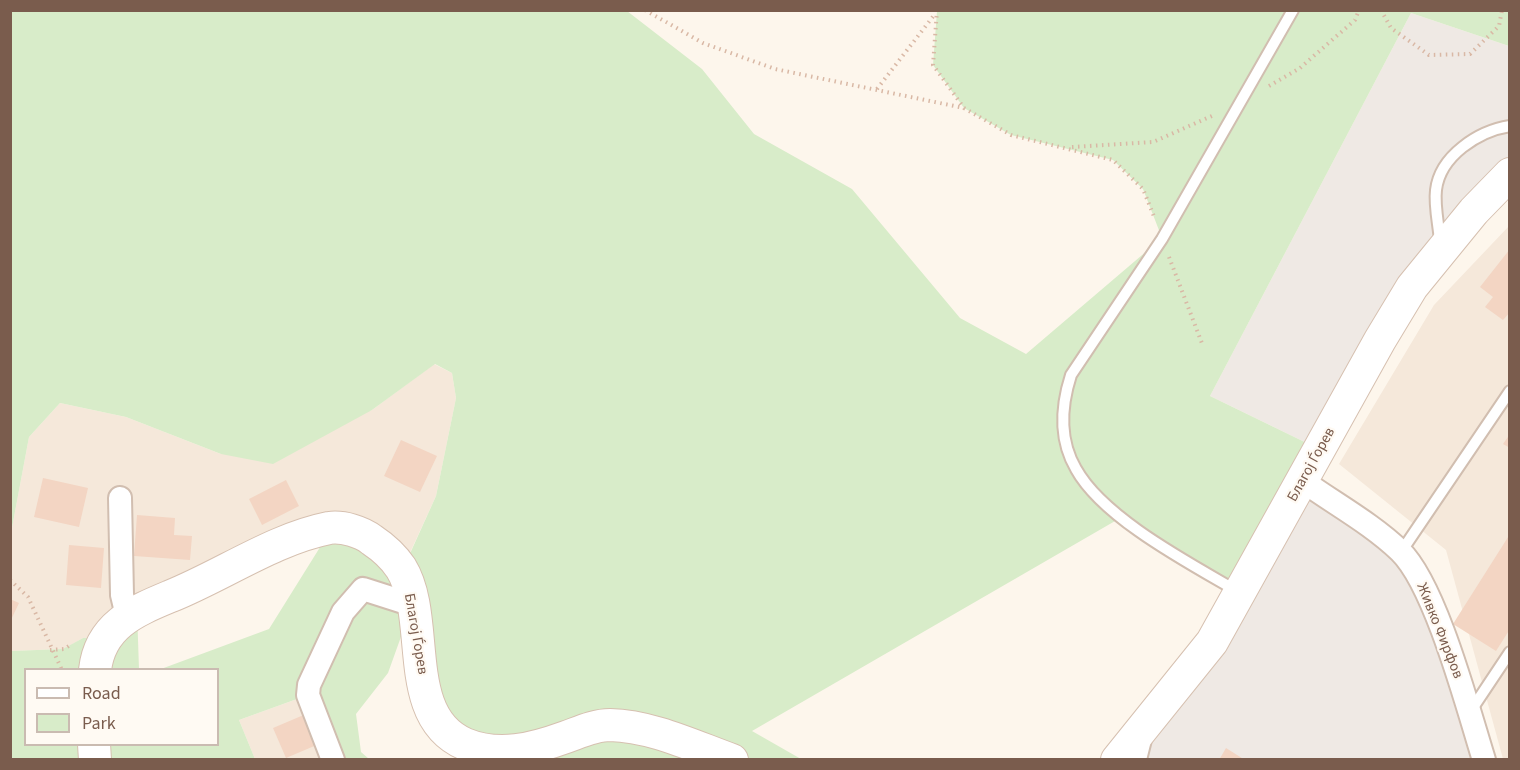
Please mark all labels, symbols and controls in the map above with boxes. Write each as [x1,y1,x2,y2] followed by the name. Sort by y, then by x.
[1284,425,1340,505] street label: Благој Ѓорев
[1412,581,1466,681] street label: Живко Фирфов
[399,592,431,676] street label: Благој Ѓорев
[24,668,219,746] legend
[82,681,121,706] text: Road
[82,711,116,736] text: Park

